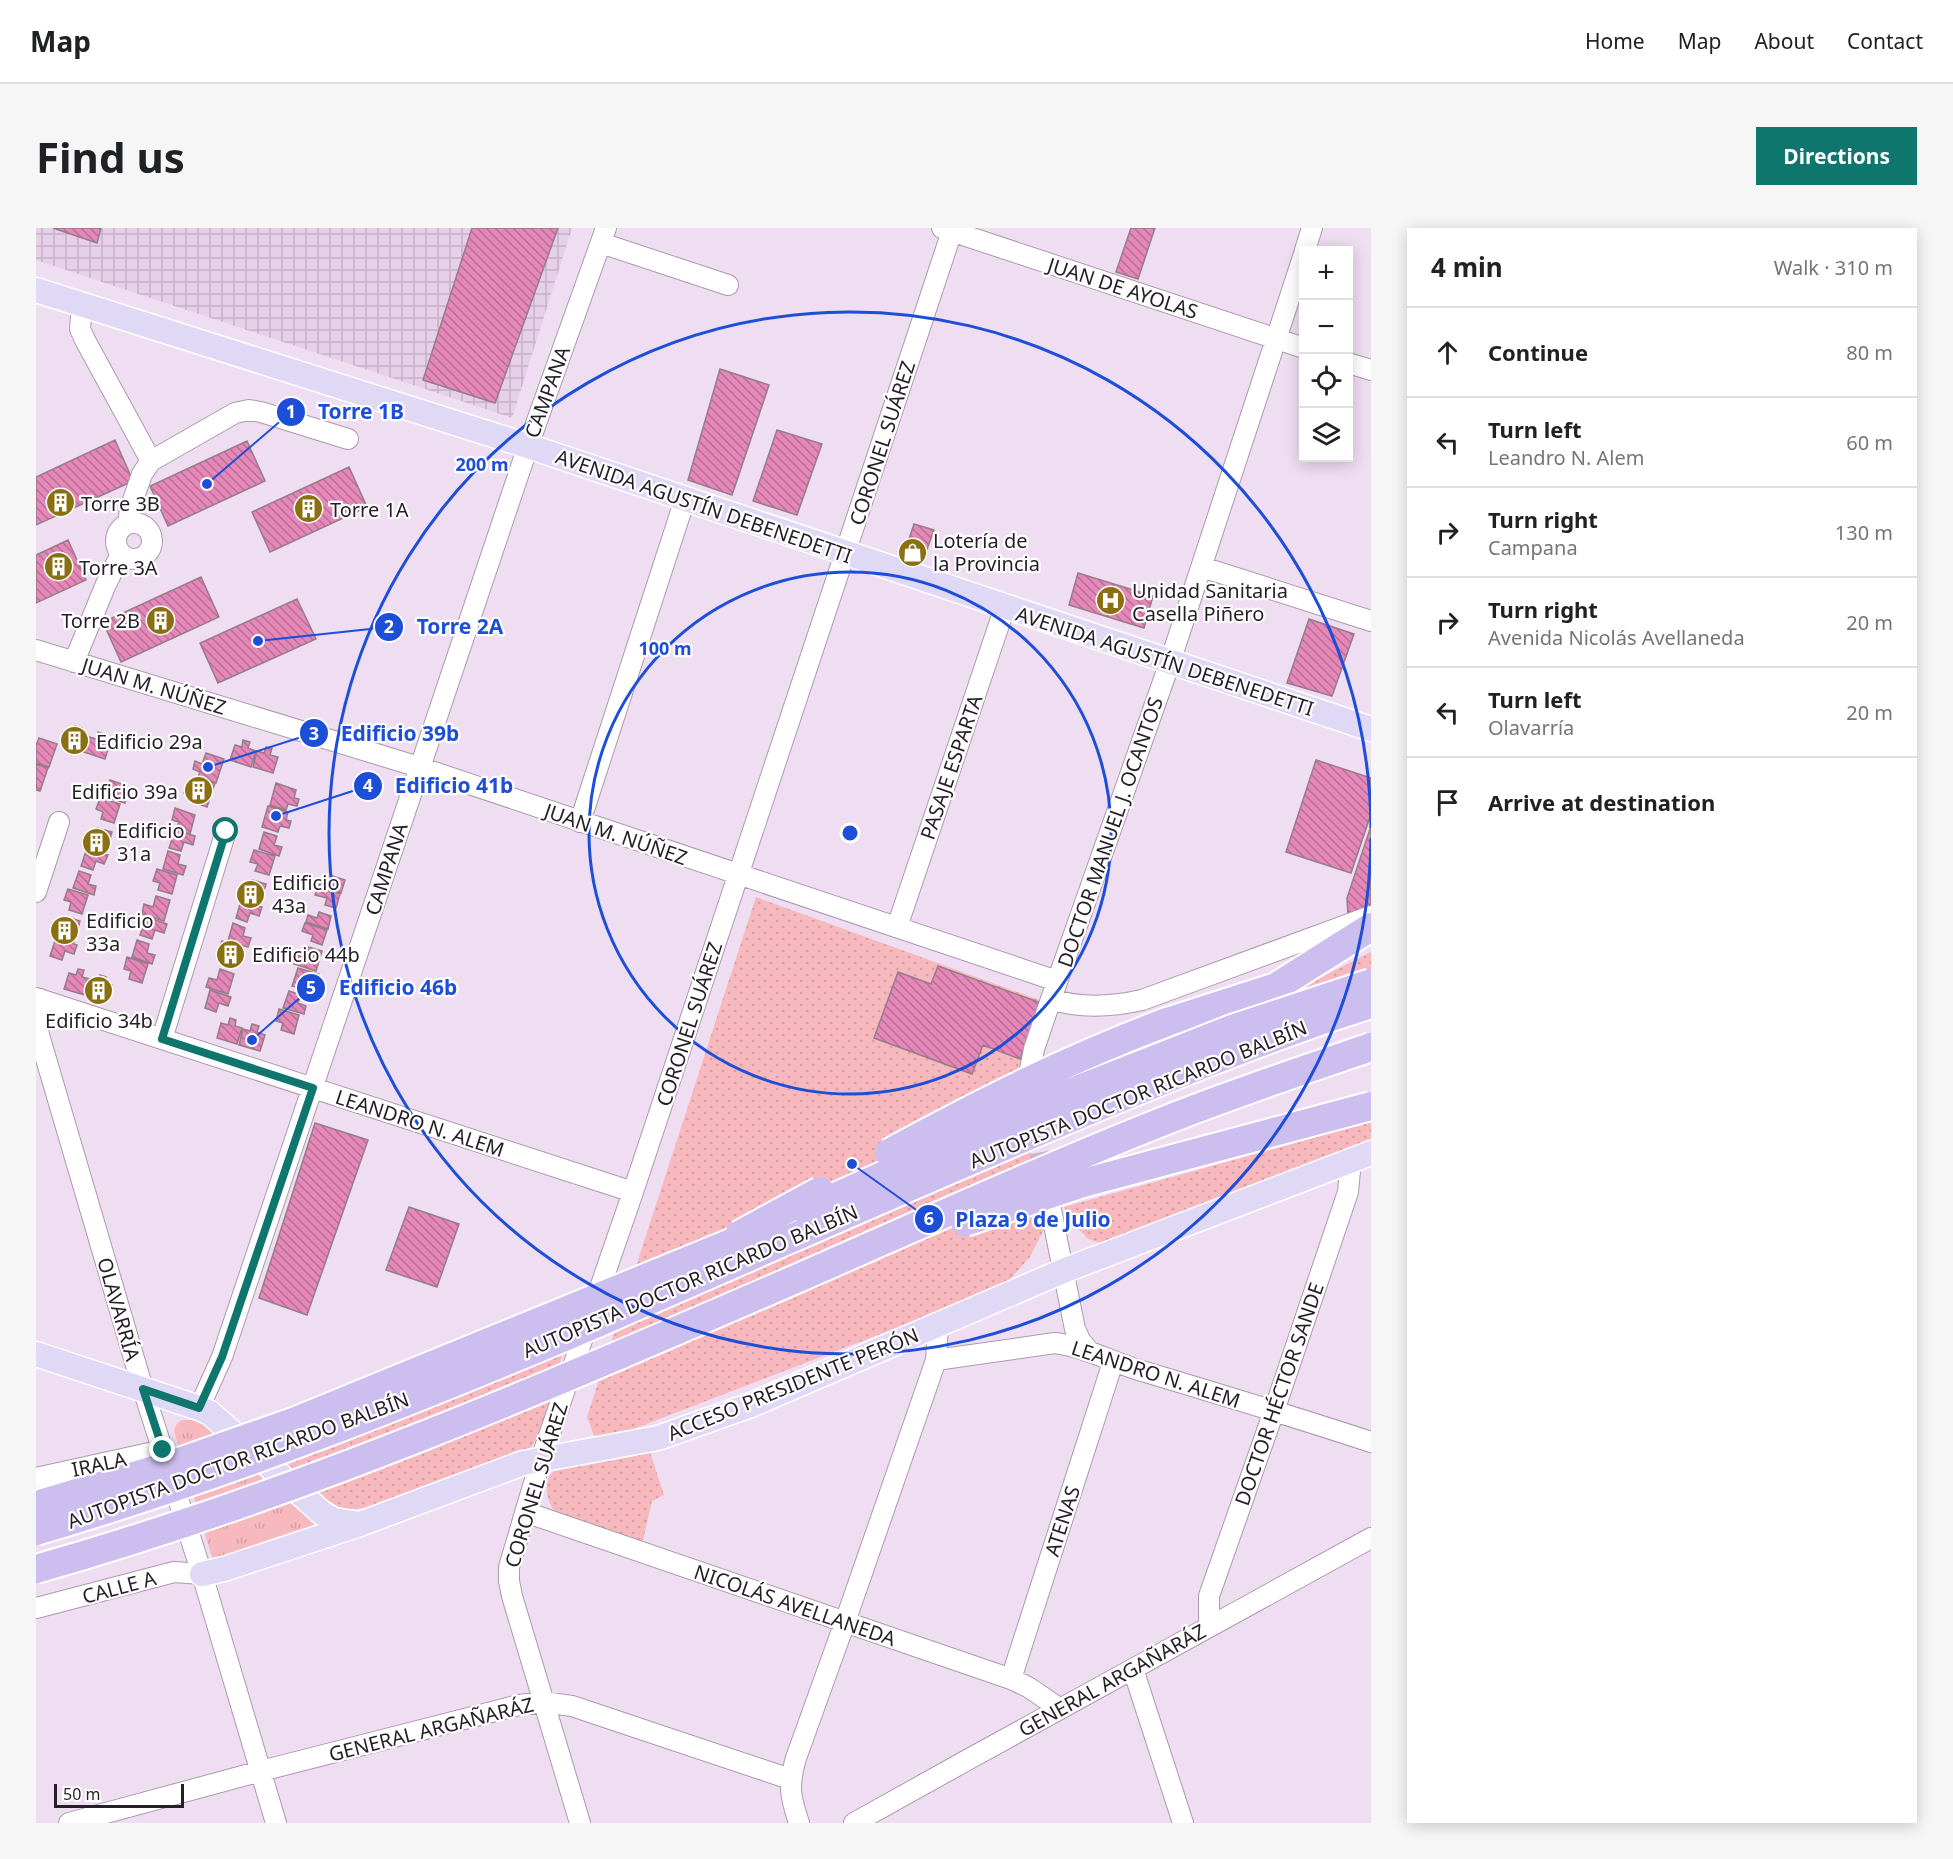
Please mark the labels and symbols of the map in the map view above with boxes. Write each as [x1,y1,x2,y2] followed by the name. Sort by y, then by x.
[1043,250,1202,325] street label: JUAN DE AYOLAS
[518,342,576,441] street label: CAMPANA
[843,357,921,529] street label: CORONEL SUÁREZ
[276,393,416,432] callout: Torre 1B
[318,397,404,425] text: Torre 1B
[286,399,296,423] text: 1
[552,443,856,569] street label: AVENIDA AGUSTÍN DEBENEDETTI
[455,452,509,476] text: 200 m
[44,487,76,519] building icon: Torre 3B
[81,490,160,517] place label: Torre 3B
[293,493,325,525] building icon: Torre 1A
[330,496,409,523] place label: Torre 1A
[933,527,1040,577] place label: Lotería de la Provincia
[896,536,928,568] shop icon: Lotería de la Provincia
[42,551,74,583] building icon: Torre 3A
[79,554,158,581] place label: Torre 3A
[1132,577,1288,627] place label: Unidad Sanitaria Casella Piñero
[1095,585,1127,617] hospital icon: Unidad Sanitaria Casella Piñero
[1013,600,1317,722] street label: AVENIDA AGUSTÍN DEBENEDETTI
[145,604,177,636] building icon: Torre 2B
[61,607,140,634] place label: Torre 2B
[374,607,515,646] callout: Torre 2A
[417,612,504,640] text: Torre 2A
[384,614,394,638] text: 2
[638,636,692,660] text: 100 m
[77,651,229,721] street label: JUAN M. NÚÑEZ
[914,691,988,843] street label: PASAJE ESPARTA
[1051,693,1169,971] street label: DOCTOR MANUEL J. OCANTOS
[299,714,472,753] callout: Edificio 39b
[341,719,459,747] text: Edificio 39b
[309,721,319,745] text: 3
[59,725,91,757] building icon: Edificio 29a
[96,728,203,755] place label: Edificio 29a
[353,766,526,805] callout: Edificio 41b
[395,771,513,799] text: Edificio 41b
[363,773,373,797] text: 4
[183,775,215,807] building icon: Edificio 39a
[71,778,178,805] place label: Edificio 39a
[539,796,691,871] street label: JUAN M. NÚÑEZ
[117,817,184,867] place label: Edificio 31a
[212,817,238,843] route start
[358,819,414,919] street label: CAMPANA
[840,823,860,843] centre of rings
[80,826,112,858] building icon: Edificio 31a
[272,869,339,919] place label: Edificio 43a
[235,878,267,910] building icon: Edificio 43a
[86,907,153,957] place label: Edificio 33a
[49,915,81,947] building icon: Edificio 33a
[215,938,247,970] building icon: Edificio 44b
[650,938,728,1110] street label: CORONEL SUÁREZ
[252,941,360,968] place label: Edificio 44b
[296,968,469,1007] callout: Edificio 46b
[339,973,457,1001] text: Edificio 46b
[83,974,115,1006] building icon: Edificio 34b
[306,975,316,999] text: 5
[45,1007,153,1034] place label: Edificio 34b
[965,1014,1311,1174] street label: AUTOPISTA DOCTOR RICARDO BALBÍN
[332,1083,508,1163] street label: LEANDRO N. ALEM
[518,1198,862,1364] street label: AUTOPISTA DOCTOR RICARDO BALBÍN
[914,1200,1123,1239] callout: Plaza 9 de Julio
[955,1205,1111,1233] text: Plaza 9 de Julio
[924,1206,934,1230] text: 6
[91,1254,147,1364] street label: OLAVARRÍA
[1228,1279,1330,1509] street label: DOCTOR HÉCTOR SANDE
[663,1321,923,1447] street label: ACCESO PRESIDENTE PERÓN
[1068,1334,1244,1414] street label: LEANDRO N. ALEM
[63,1385,413,1535] street label: AUTOPISTA DOCTOR RICARDO BALBÍN
[498,1399,574,1571] street label: CORONEL SUÁREZ
[149,1436,175,1462] route end
[69,1445,129,1483] street label: IRALA
[1038,1482,1086,1560] street label: ATENAS
[691,1558,900,1652] street label: NICOLÁS AVELLANEDA
[79,1564,159,1610] street label: CALLE A
[1014,1617,1210,1743] street label: GENERAL ARGAÑARÁZ
[326,1690,536,1768] street label: GENERAL ARGAÑARÁZ
[54,1781,184,1808] scale bar

